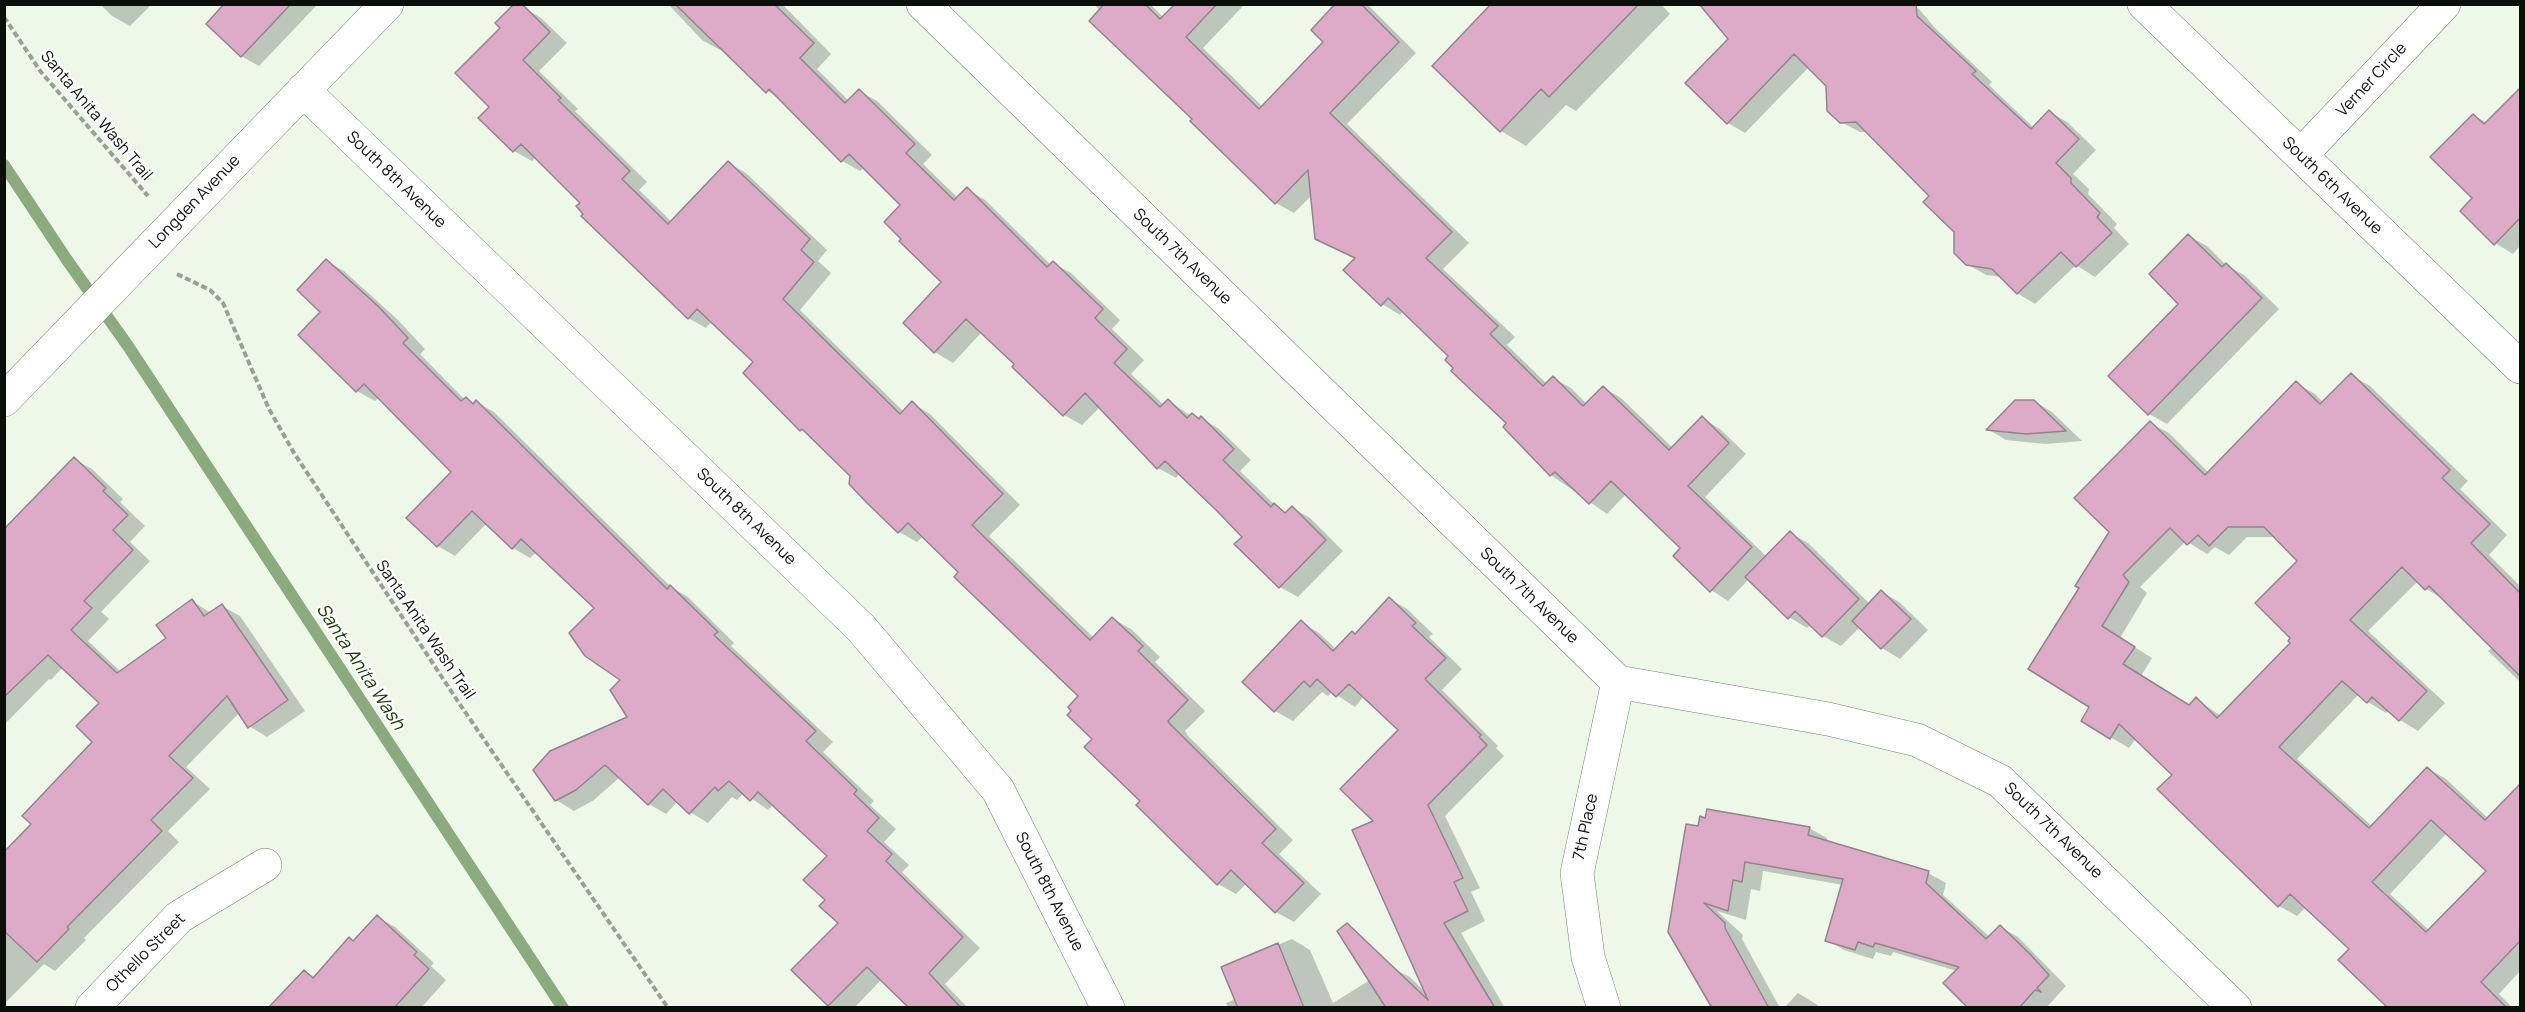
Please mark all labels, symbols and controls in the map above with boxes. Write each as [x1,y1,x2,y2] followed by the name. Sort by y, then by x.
[2333,39,2411,121] street label: Verner Circle
[36,47,156,185] street label: Santa Anita Wash Trail
[342,128,450,232] street label: South 8th Avenue
[2278,133,2386,239] street label: South 6th Avenue
[145,151,245,253] street label: Longden Avenue
[1129,205,1235,309] street label: South 7th Avenue
[692,465,800,569] street label: South 8th Avenue
[1476,544,1582,648] street label: South 7th Avenue
[371,557,479,703] street label: Santa Anita Wash Trail
[311,600,409,734] water label: Santa Anita Wash
[2000,779,2106,883] street label: South 7th Avenue
[1570,792,1602,862] street label: 7th Place
[1011,829,1087,955] street label: South 8th Avenue
[102,909,190,997] street label: Othello Street

